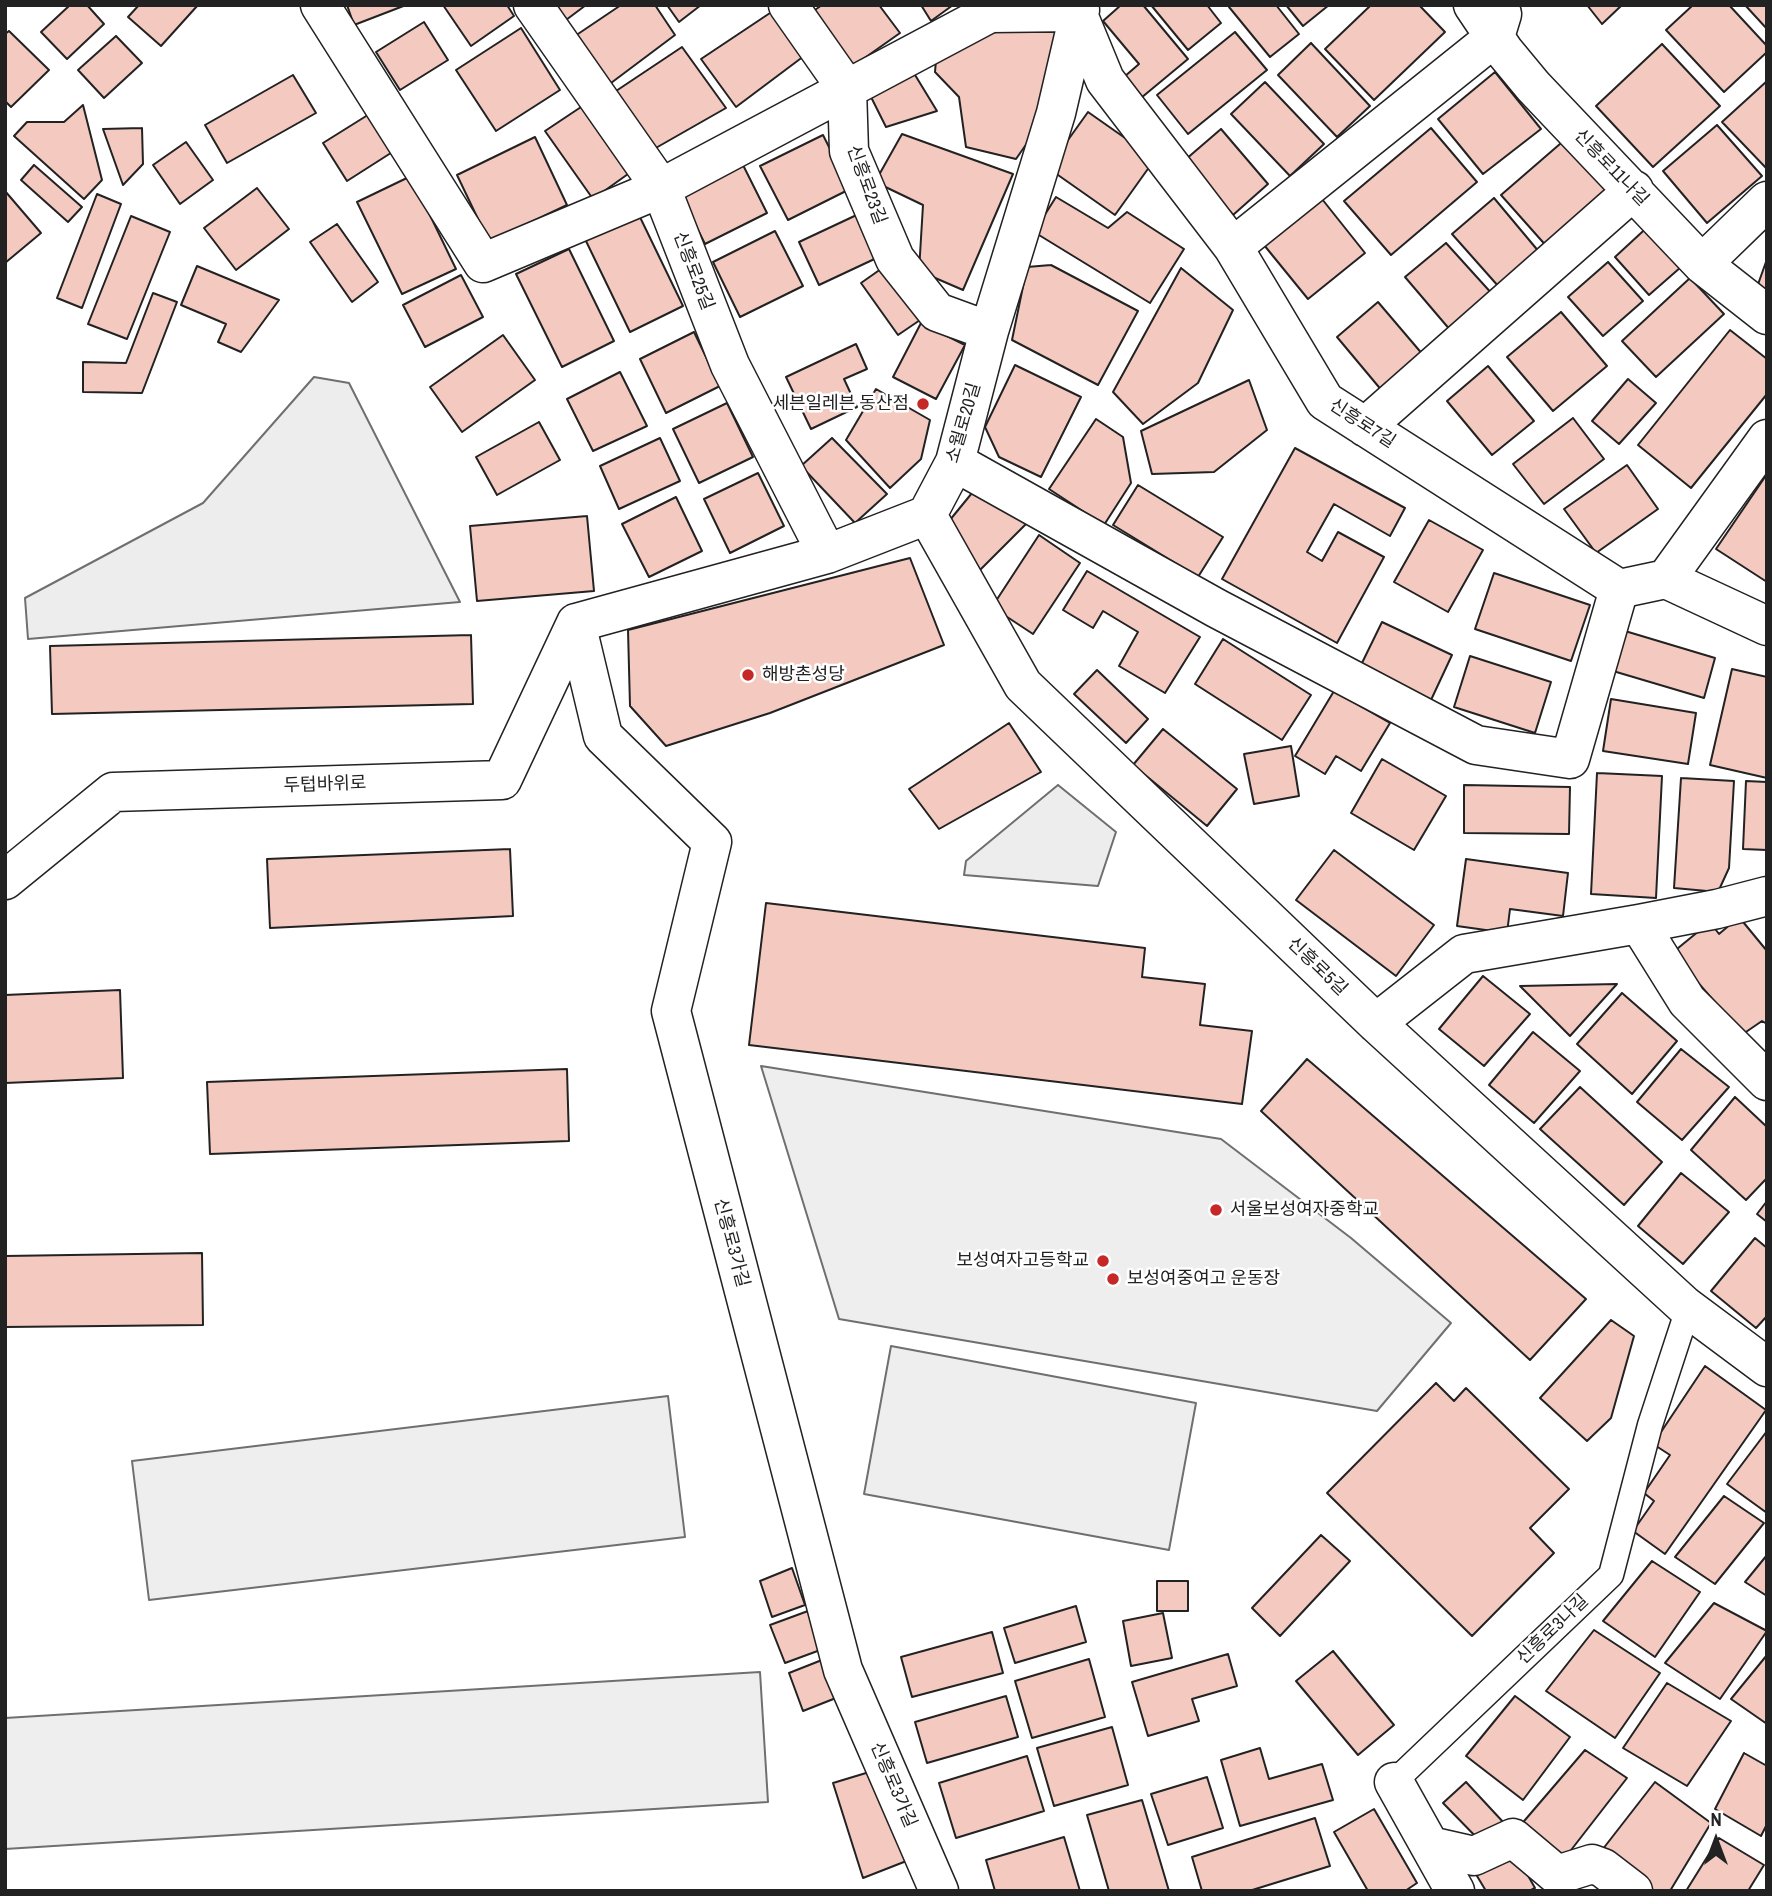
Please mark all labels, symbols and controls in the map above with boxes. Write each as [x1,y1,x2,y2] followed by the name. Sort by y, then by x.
[1569,125,1653,211] street label: 신흥로11나길
[842,142,890,228] street label: 신흥로23길
[668,229,718,313] street label: 신흥로25길
[942,380,986,466] street label: 소월로20길
[772,393,909,415] place label: 세븐일레븐 동산점
[1325,395,1399,453] street label: 신흥로7길
[915,396,931,412] marker: 세븐일레븐 동산점
[762,664,845,686] place label: 해방촌성당
[740,667,756,683] marker: 해방촌성당
[283,773,367,797] street label: 두텁바위로
[1283,933,1351,1001] street label: 신흥로5길
[709,1196,753,1290] street label: 신흥로3가길
[1230,1199,1379,1221] place label: 서울보성여자중학교
[1208,1202,1224,1218] marker: 서울보성여자중학교
[957,1250,1089,1272] place label: 보성여자고등학교
[1095,1253,1111,1269] marker: 보성여자고등학교
[1127,1268,1280,1290] place label: 보성여중여고 운동장
[1105,1271,1121,1287] marker: 보성여중여고 운동장
[1513,1591,1593,1669] street label: 신흥로3나길
[865,1739,921,1831] street label: 신흥로3가길
[1681,1805,1751,1875] north arrow
[1710,1806,1722,1832] text: N

